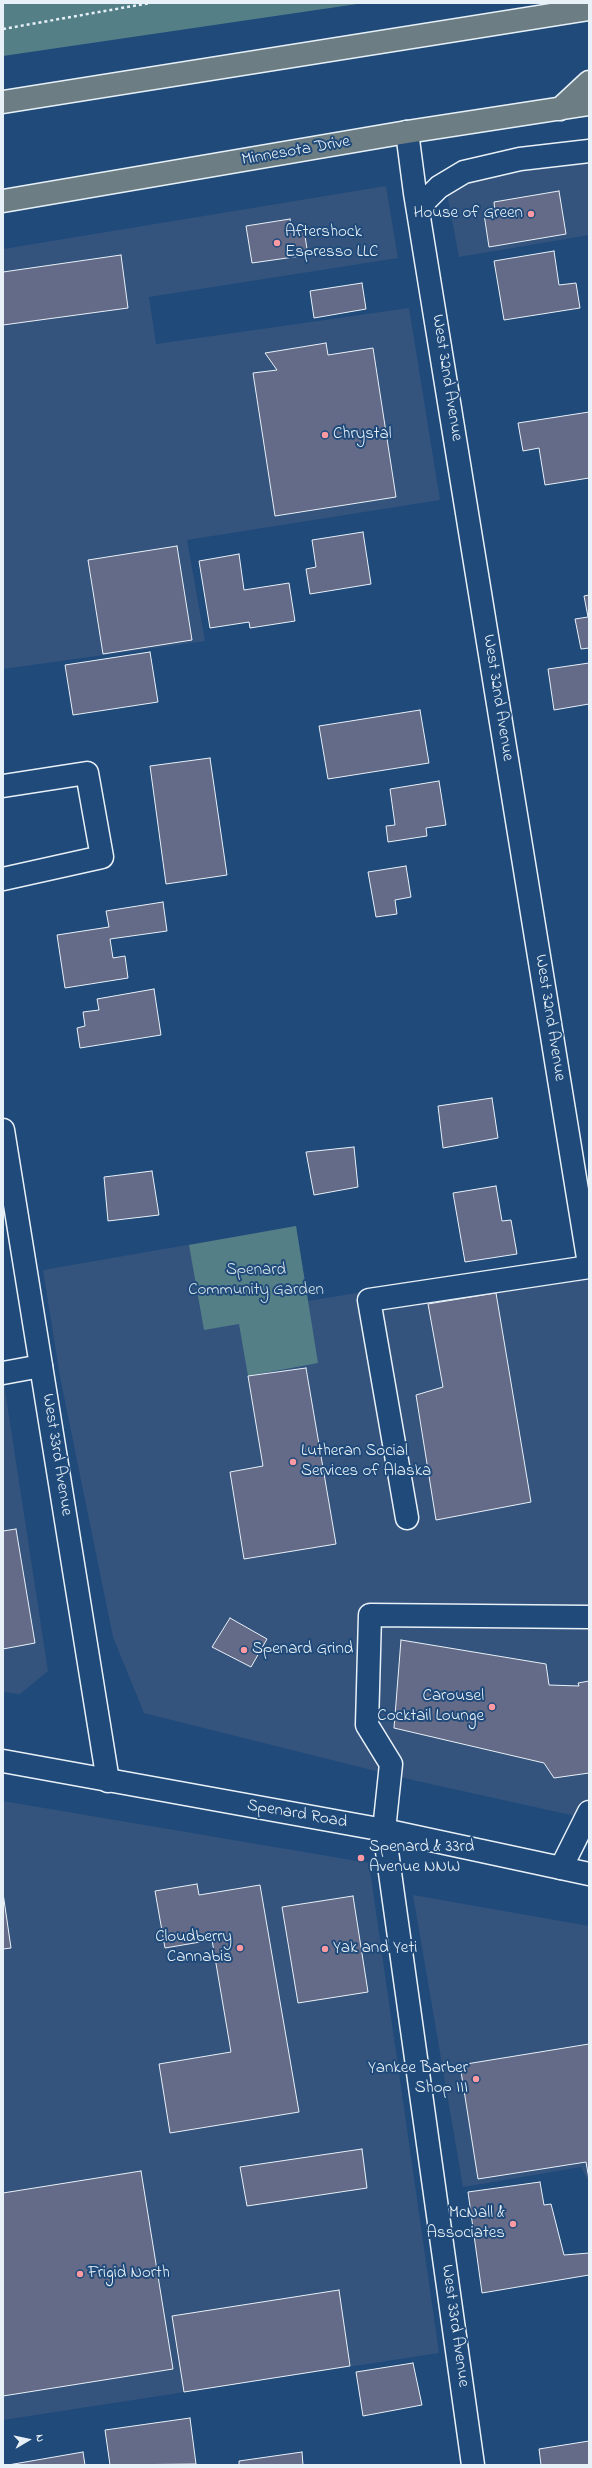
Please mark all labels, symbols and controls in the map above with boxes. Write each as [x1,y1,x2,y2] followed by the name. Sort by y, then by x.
[240,132,352,172] street label: Minnesota Drive
[414,204,523,224] place label: House of Green
[526,209,536,219] marker: House of Green
[285,223,378,263] place label: Aftershock Espresso LLC
[272,238,282,248] marker: Aftershock Espresso LLC
[426,313,466,443] street label: West 32nd Avenue
[333,425,392,445] place label: Chrystal
[320,430,330,440] marker: Chrystal
[477,633,517,763] street label: West 32nd Avenue
[529,953,569,1083] street label: West 32nd Avenue
[188,1261,324,1301] park label: Spenard Community Garden
[36,1392,76,1518] street label: West 33rd Avenue
[301,1442,431,1482] place label: Lutheran Social Services of Alaska
[288,1457,298,1467] marker: Lutheran Social Services of Alaska
[252,1640,353,1660] place label: Spenard Grind
[239,1645,249,1655] marker: Spenard Grind
[377,1687,484,1727] place label: Carousel Cocktail Lounge
[487,1702,497,1712] marker: Carousel Cocktail Lounge
[245,1796,349,1834] street label: Spenard Road
[369,1838,474,1878] place label: Spenard & 33rd Avenue NNW
[356,1853,366,1863] marker: Spenard & 33rd Avenue NNW
[155,1928,232,1968] place label: Cloudberry Cannabis
[333,1939,417,1959] place label: Yak and Yeti
[235,1943,245,1953] marker: Cloudberry Cannabis
[320,1944,330,1954] marker: Yak and Yeti
[368,2059,468,2099] place label: Yankee Barber Shop III
[471,2074,481,2084] marker: Yankee Barber Shop III
[427,2204,505,2244] place label: McNall & Associates
[508,2219,518,2229] marker: McNall & Associates
[88,2264,170,2284] place label: Frigid North
[435,2264,473,2388] street label: West 33rd Avenue
[75,2269,85,2279] marker: Frigid North
[8,2420,48,2460] north arrow
[31,2433,48,2443] text: N

